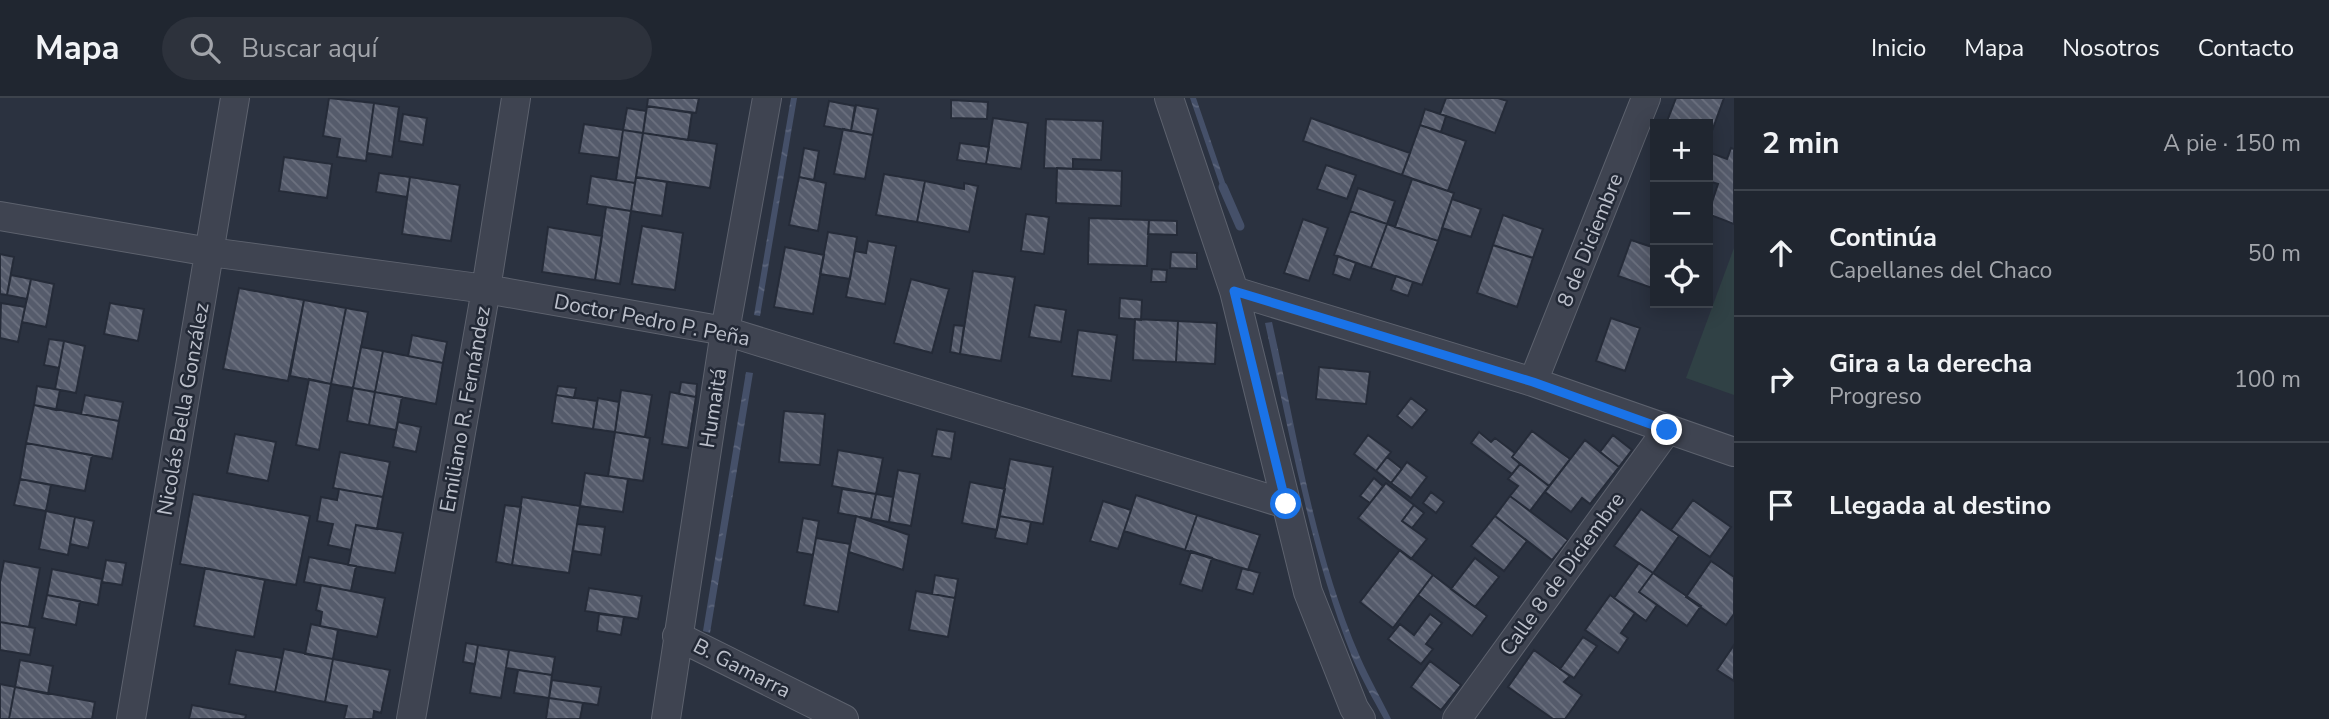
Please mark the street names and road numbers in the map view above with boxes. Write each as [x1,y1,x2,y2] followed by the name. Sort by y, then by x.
[1550,169,1630,311] street label: 8 de Diciembre
[552,287,752,353] street label: Doctor Pedro P. Peña
[151,300,216,517] street label: Nicolás Bella González
[433,304,497,514] street label: Emiliano R. Fernández
[693,366,733,450] street label: Humaitá
[1493,487,1631,661] street label: Calle 8 de Diciembre
[689,632,795,704] street label: B. Gamarra

